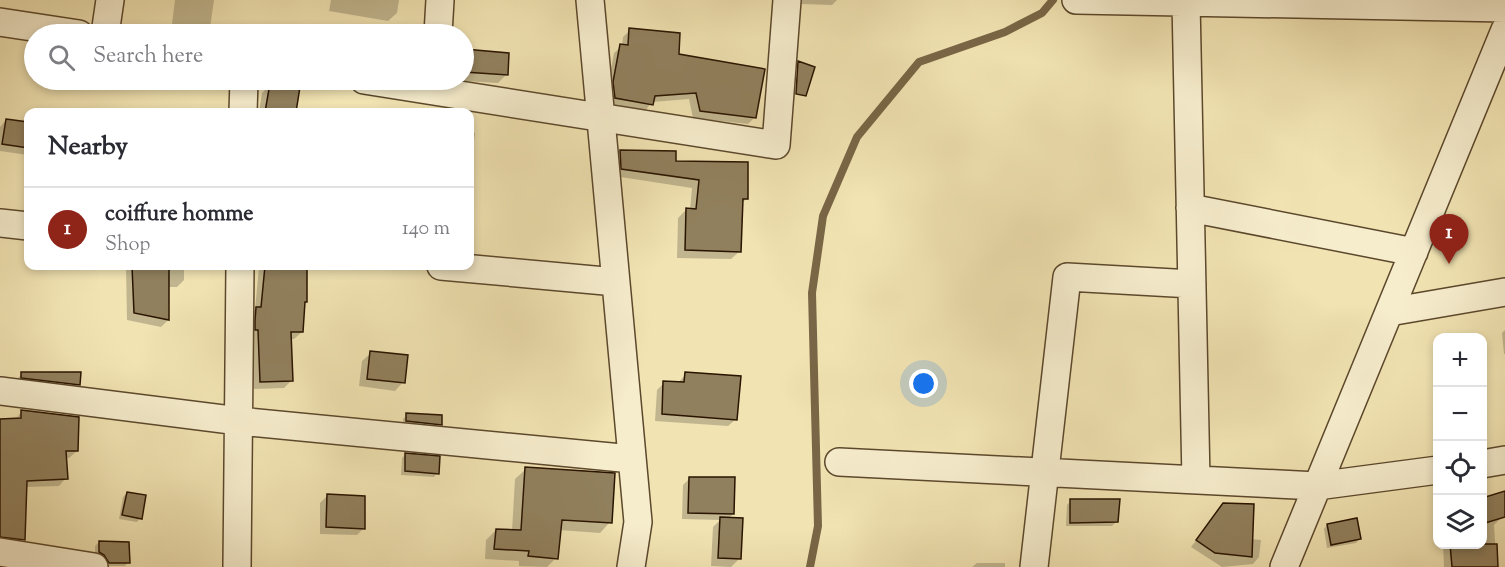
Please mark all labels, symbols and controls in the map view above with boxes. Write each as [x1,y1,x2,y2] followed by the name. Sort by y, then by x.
[24,24,474,90] search box
[45,41,78,74] icon: search
[93,41,203,73] text: Search here
[48,129,128,166] text: Nearby
[105,199,254,231] text: coiffure homme
[1430,214,1468,264] pin: 1
[64,215,71,244] text: 1
[402,215,450,244] text: 140 m
[105,231,150,260] text: Shop
[1433,333,1487,549] map controls
[1433,333,1487,387] button: +
[909,369,938,398] your location
[1433,387,1487,441] button: −
[1433,441,1487,495] button: locate
[1433,495,1487,549] button: layers

